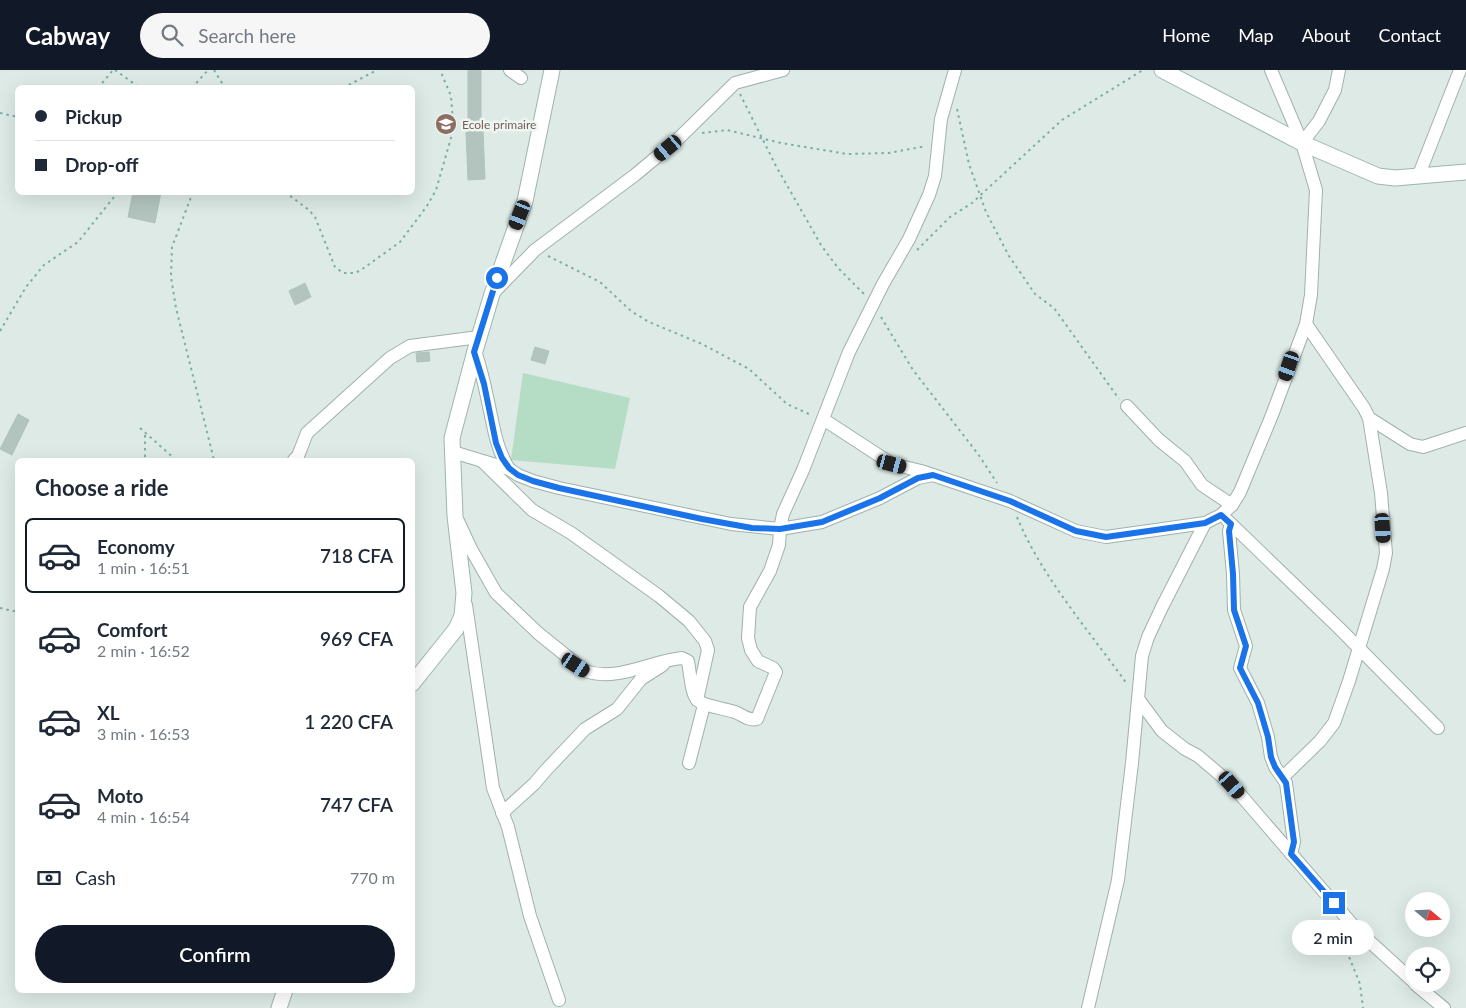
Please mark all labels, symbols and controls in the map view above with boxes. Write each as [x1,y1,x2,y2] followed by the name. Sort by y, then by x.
[140,13,490,58] search box
[25,21,110,50] text: Cabway
[158,21,186,49] icon: search
[198,24,296,47] text: Search here
[1162,24,1210,46] text: Home
[1238,24,1274,46] text: Map
[1302,24,1351,46] text: About
[1379,24,1441,46] text: Contact
[65,105,122,128] text: Pickup
[434,112,458,136] school or university icon: Ecole primaire
[462,117,536,132] place label: Ecole primaire
[651,133,684,163] car
[65,153,139,176] text: Drop-off
[507,198,532,232] car
[486,267,508,289] route start
[1277,349,1300,383] car
[875,453,908,475] car
[35,474,169,501] text: Choose a ride
[1374,513,1391,543] car
[37,533,82,578] icon: car
[97,535,175,558] text: Economy
[320,544,393,567] text: 718 CFA
[97,558,190,577] text: 1 min · 16:51
[37,616,82,661] icon: car
[97,618,168,641] text: Comfort
[320,627,393,650] text: 969 CFA
[97,641,190,660] text: 2 min · 16:52
[559,650,592,680] car
[37,699,82,744] icon: car
[97,701,120,724] text: XL
[304,710,393,733] text: 1 220 CFA
[97,724,190,743] text: 3 min · 16:53
[1216,769,1247,801] car
[37,782,82,827] icon: car
[97,784,143,807] text: Moto
[320,793,393,816] text: 747 CFA
[97,807,190,826] text: 4 min · 16:54
[35,864,63,892] icon: cash
[75,866,116,889] text: Cash
[350,868,395,887] text: 770 m
[1323,892,1345,914] route end
[1405,892,1450,938] north arrow
[1405,892,1450,992] map controls
[1293,920,1375,956] callout: 2 min
[35,925,395,983] button: Confirm
[1313,928,1353,947] text: 2 min
[1405,947,1450,992] button: locate

